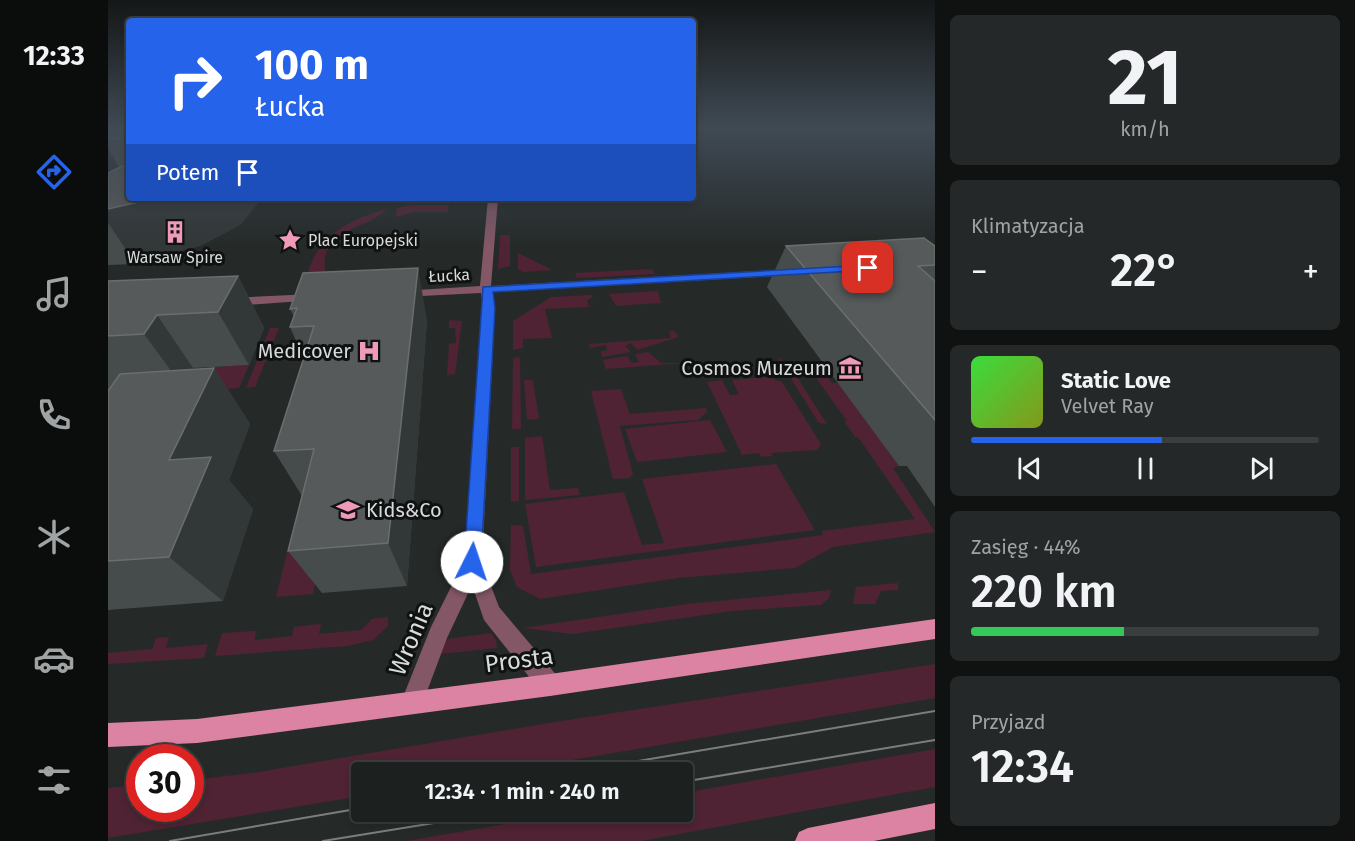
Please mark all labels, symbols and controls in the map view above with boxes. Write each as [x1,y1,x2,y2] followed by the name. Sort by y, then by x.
[1108,31,1182,125] text: 21
[23,40,85,72] text: 12:33
[255,40,369,90] text: 100 m
[156,42,234,120] icon: right
[255,91,325,123] text: Łucka
[1120,117,1170,141] text: km/h
[33,151,75,193] icon: directions
[231,156,264,189] icon: arrive
[156,159,219,186] text: Potem
[971,214,1085,238] text: Klimatyzacja
[162,219,188,245] building icon: Warsaw Spire
[277,227,303,253] place icon: Plac Europejski
[308,231,418,250] place label: Plac Europejski
[842,242,893,293] pin
[1110,244,1180,298] text: 22°
[127,248,223,267] place label: Warsaw Spire
[851,251,884,284] icon: arrive
[971,252,988,292] text: −
[1303,252,1319,292] text: +
[428,265,470,286] street label: Łucka
[33,273,75,315] icon: music
[356,338,382,364] hospital icon: Medicover
[258,339,351,363] place label: Medicover
[837,355,863,381] museum icon: Cosmos Muzeum
[681,356,832,380] place label: Cosmos Muzeum
[1061,367,1171,394] text: Static Love
[33,394,75,436] icon: phone
[1061,394,1154,418] text: Velvet Ray
[1013,452,1046,485] icon: previous
[1129,452,1162,485] icon: pause
[1245,452,1278,485] icon: next
[335,497,361,523] school or university icon: Kids&Co
[366,498,442,522] place label: Kids&Co
[33,516,75,558] icon: climate
[440,530,504,594] position arrow
[971,535,1081,559] text: Zasięg · 44%
[971,565,1117,619] text: 220 km
[383,598,439,680] street label: Wronia
[33,638,75,680] icon: car
[483,642,555,678] street label: Prosta
[971,710,1045,734] text: Przyjazd
[971,740,1074,794] text: 12:34
[126,744,204,822] speed limit sign: 30
[33,759,75,801] icon: filters
[424,778,620,805] text: 12:34 · 1 min · 240 m

